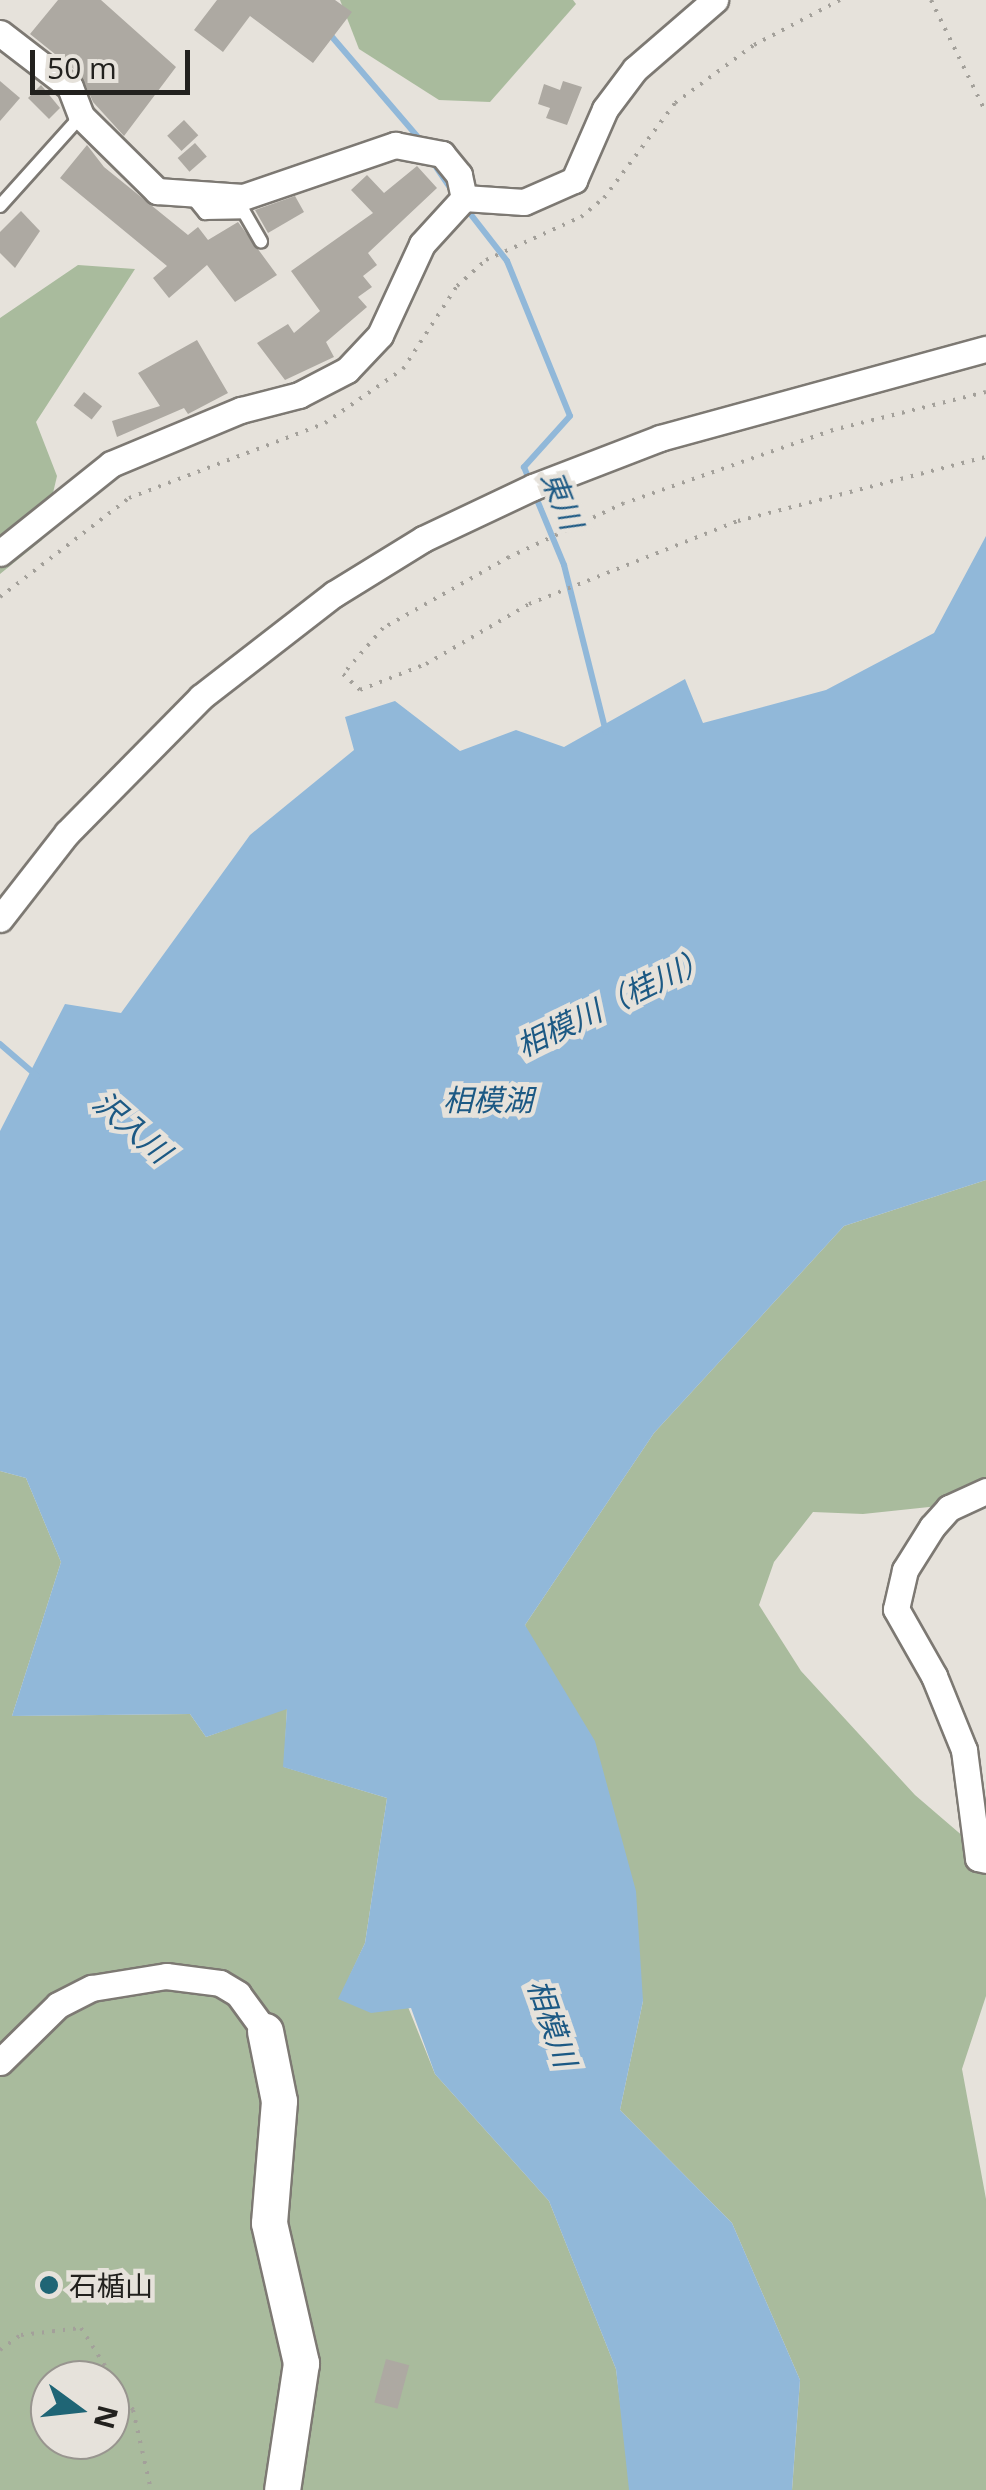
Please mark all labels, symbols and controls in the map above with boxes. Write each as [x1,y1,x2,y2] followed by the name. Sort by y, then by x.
[35,30,195,92] scale bar
[47,47,117,88] text: 50 m
[534,465,590,535] water label: 東川
[511,940,715,1064] water label: 相模川（桂川）
[443,1082,533,1118] water label: 相模湖
[86,1084,178,1170] water label: 沢入川
[520,1975,584,2071] water label: 相模川
[69,2268,153,2302] place label: 石楯山
[38,2274,60,2296] marker: 石楯山
[30,2360,130,2460] north arrow
[86,2401,128,2433] text: N

